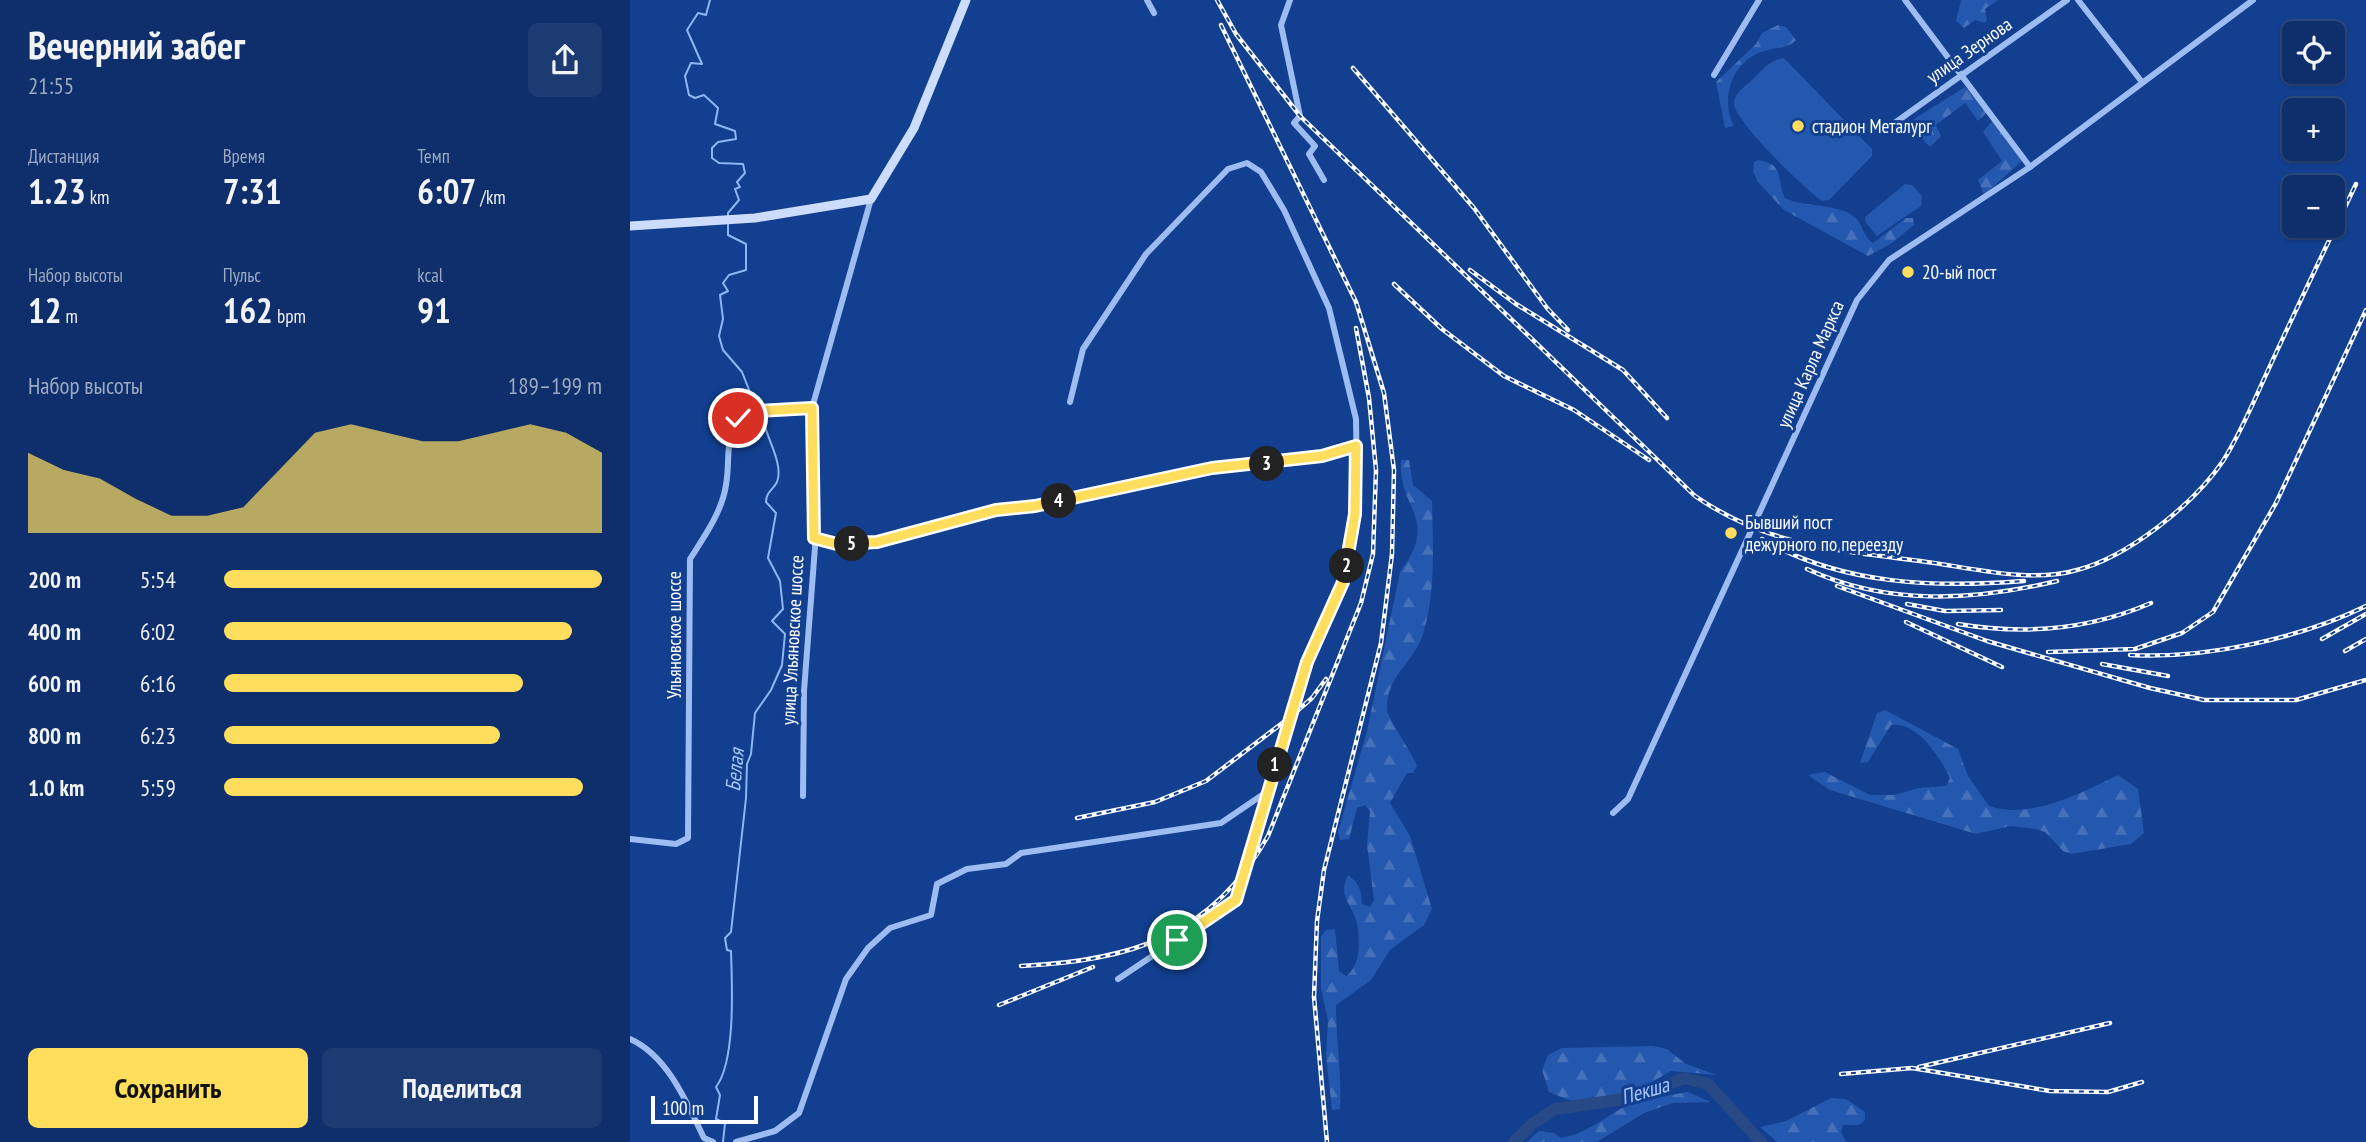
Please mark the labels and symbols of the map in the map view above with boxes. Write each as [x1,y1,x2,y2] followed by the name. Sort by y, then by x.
[1922,12,2016,88] street label: улица Зернова
[1812,114,1932,138] place label: стадион Металург
[1790,118,1806,134] marker: стадион Металург
[1922,260,1997,284] place label: 20-ый пост
[1900,264,1916,280] marker: 20-ый пост
[1771,296,1849,432] street label: улица Карла Маркса
[708,388,768,448] pin
[1250,447,1284,482] pin: 3
[1042,484,1076,518] pin: 4
[1745,510,1904,556] place label: Бывший пост дежурного по переезду
[1723,525,1739,541] marker: Бывший пост дежурного по переезду
[834,526,870,562] pin: 5
[1330,548,1364,584] pin: 2
[776,554,808,726] street label: улица Ульяновское шоссе
[662,571,686,699] street label: Ульяновское шоссе
[719,745,750,793] water label: Белая
[1258,748,1292,782] pin: 1
[1147,910,1207,970] pin
[1618,1070,1674,1110] water label: Пекша
[651,1093,758,1125] scale bar

